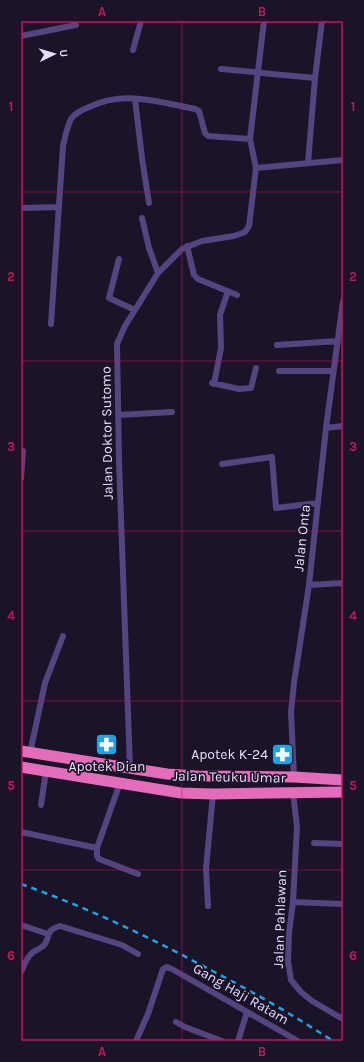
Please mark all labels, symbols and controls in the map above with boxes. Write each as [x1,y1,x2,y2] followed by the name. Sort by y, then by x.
[98,4,106,19] text: A
[258,4,266,19] text: B
[34,34,74,74] north arrow
[57,49,70,58] text: U
[9,99,13,114] text: 1
[351,99,355,114] text: 1
[7,269,15,284] text: 2
[349,269,357,284] text: 2
[97,366,117,500] street label: Jalan Doktor Sutomo
[7,439,15,454] text: 3
[349,439,357,454] text: 3
[290,504,314,572] street label: Jalan Onta
[7,608,15,623] text: 4
[349,608,357,623] text: 4
[94,731,120,757] pharmacy icon: Apotek Dian
[270,741,296,767] pharmacy icon: Apotek K-24
[191,746,268,763] place label: Apotek K-24
[68,758,146,775] place label: Apotek Dian
[172,768,287,787] street label: Jalan Teuku Umar
[7,778,15,793] text: 5
[349,778,357,793] text: 5
[270,869,290,969] street label: Jalan Pahlawan
[7,948,15,963] text: 6
[349,948,357,963] text: 6
[190,960,292,1028] street label: Gang Haji Ratam
[98,1044,106,1059] text: A
[258,1044,266,1059] text: B

